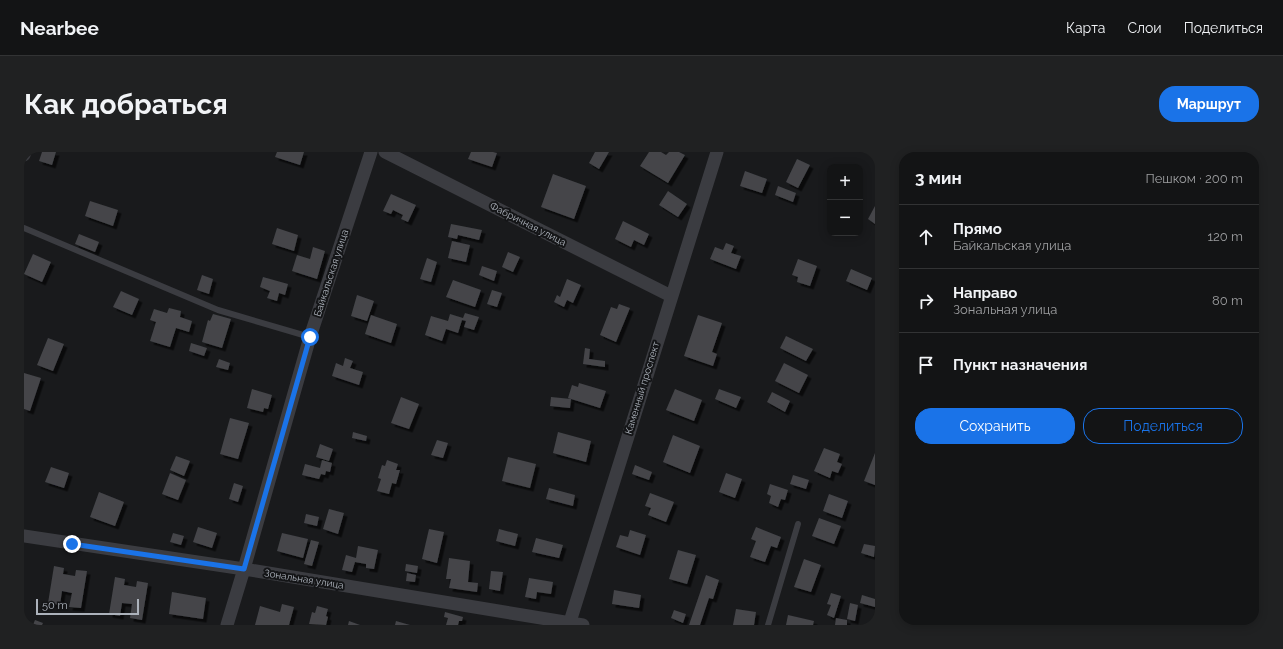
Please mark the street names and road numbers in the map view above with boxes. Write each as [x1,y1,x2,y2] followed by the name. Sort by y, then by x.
[488,200,568,248] street label: Фабричная улица
[312,228,350,318] street label: Байкальская улица
[623,340,661,436] street label: Каменный проспект
[263,567,345,591] street label: Зональная улица

